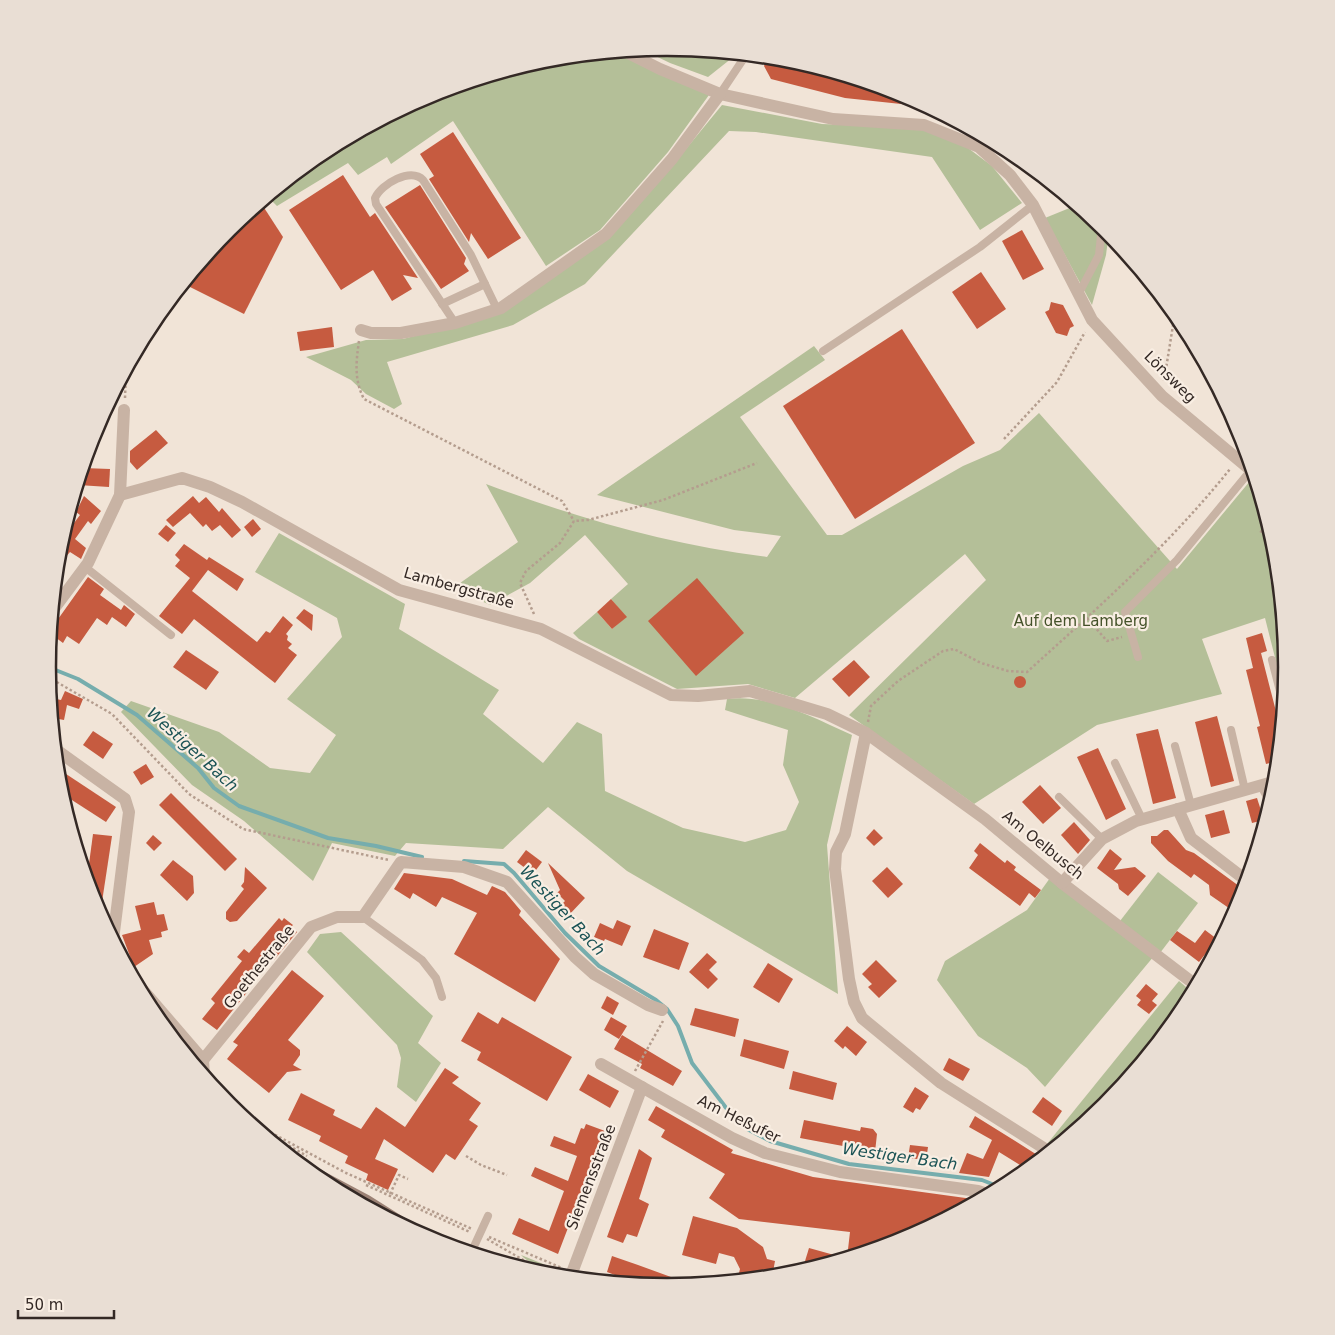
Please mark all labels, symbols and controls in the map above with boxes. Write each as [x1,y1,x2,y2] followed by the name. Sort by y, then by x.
[1140,347,1200,407] street label: Lönsweg
[402,564,516,612] street label: Lambergstraße
[1014,612,1148,630] park label: Auf dem Lamberg
[143,703,242,795] water label: Westiger Bach
[999,807,1087,883] street label: Am Oelbusch
[516,861,609,959] water label: Westiger Bach
[220,922,298,1012] street label: Goethestraße
[695,1091,784,1147] street label: Am Heßufer
[563,1122,619,1232] street label: Siemensstraße
[841,1139,959,1174] water label: Westiger Bach
[18,1288,114,1320] scale bar
[25,1296,63,1314] text: 50 m

